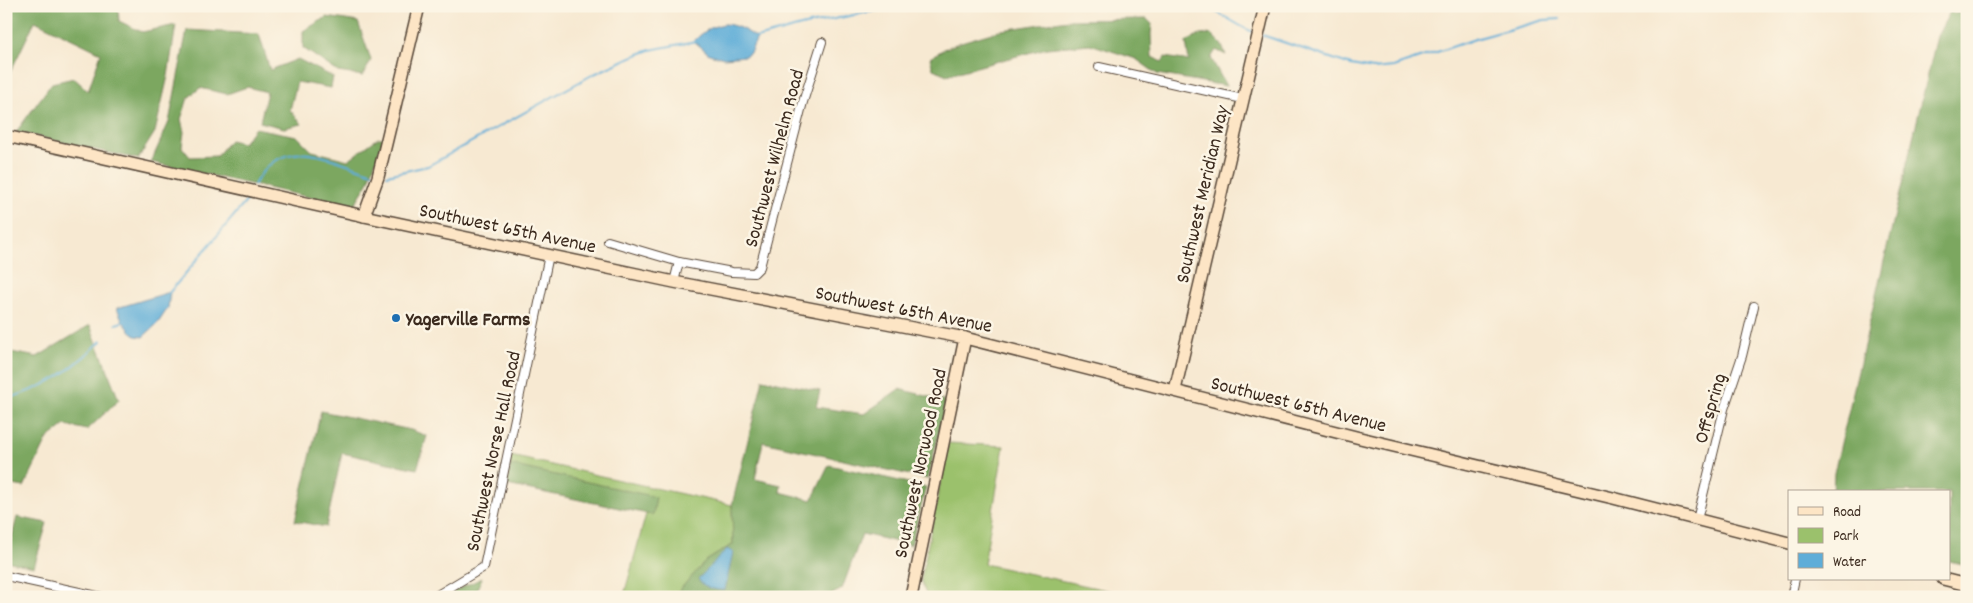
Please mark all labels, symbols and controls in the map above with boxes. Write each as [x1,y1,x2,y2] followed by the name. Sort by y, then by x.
[739,67,813,251] street label: Southwest Wilhelm Road
[1170,102,1238,286] street label: Southwest Meridian Way
[417,198,598,262] street label: Southwest 65th Avenue
[812,280,995,342] street label: Southwest 65th Avenue
[405,307,530,335] place label: Yagerville Farms
[390,312,402,324] marker: Yagerville Farms
[460,349,530,554] street label: Southwest Norse Hall Road
[888,366,956,561] street label: Southwest Norwood Road
[1689,370,1735,447] street label: Offspring
[1208,371,1389,441] street label: Southwest 65th Avenue
[1788,490,1950,580] legend
[1833,502,1861,524] text: Road
[1833,526,1859,548] text: Park
[1833,552,1867,574] text: Water

